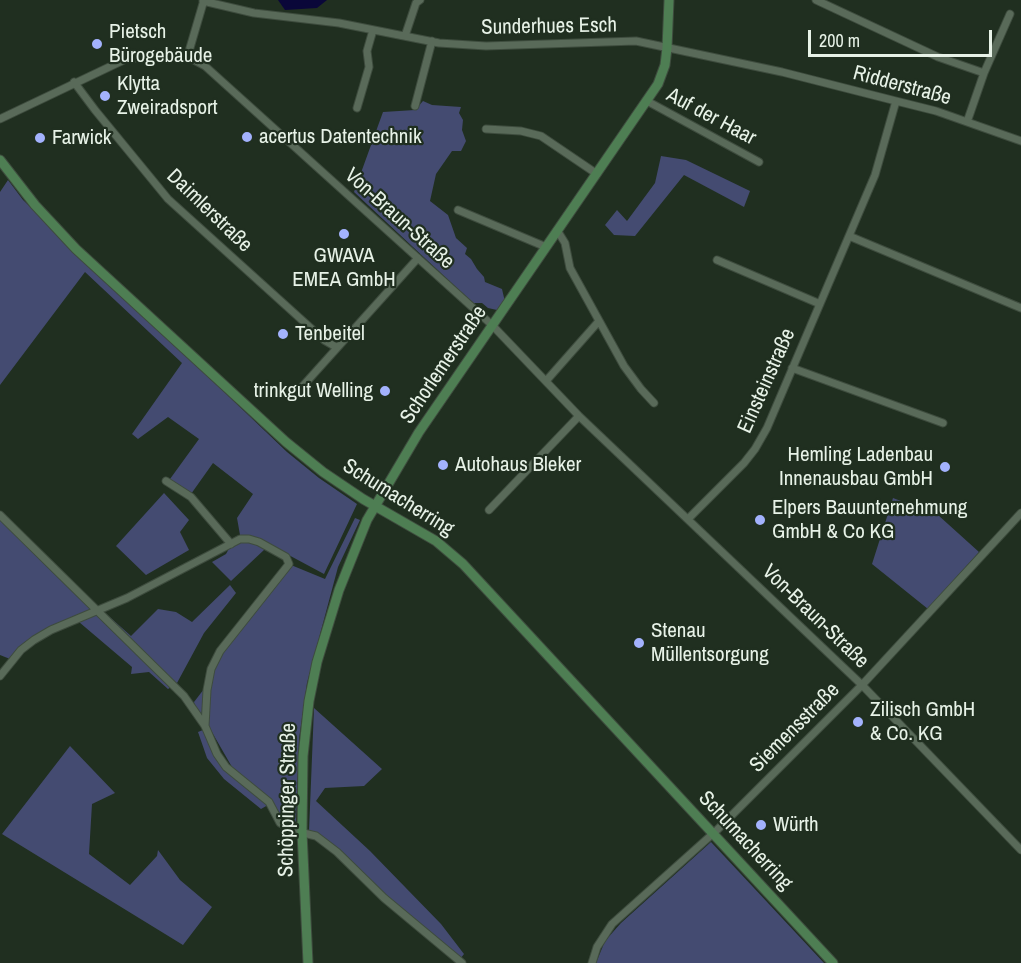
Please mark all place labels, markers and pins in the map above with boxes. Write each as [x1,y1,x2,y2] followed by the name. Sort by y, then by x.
[109,19,212,69] place label: Pietsch Bürogebäude
[90,37,104,51] marker: Pietsch Bürogebäude
[117,71,217,121] place label: Klytta Zweiradsport
[98,89,112,103] marker: Klytta Zweiradsport
[259,124,422,150] place label: acertus Datentechnik
[52,125,111,151] place label: Farwick
[240,130,254,144] marker: acertus Datentechnik
[33,131,47,145] marker: Farwick
[337,227,351,241] marker: GWAVA EMEA GmbH
[292,243,396,293] place label: GWAVA EMEA GmbH
[295,321,365,347] place label: Tenbeitel
[276,327,290,341] marker: Tenbeitel
[254,378,373,404] place label: trinkgut Welling
[378,384,392,398] marker: trinkgut Welling
[779,442,933,492] place label: Hemling Ladenbau Innenausbau GmbH
[455,452,581,478] place label: Autohaus Bleker
[436,458,450,472] marker: Autohaus Bleker
[938,460,952,474] marker: Hemling Ladenbau Innenausbau GmbH
[772,495,967,545] place label: Elpers Bauunternehmung GmbH & Co KG
[753,513,767,527] marker: Elpers Bauunternehmung GmbH & Co KG
[651,618,769,668] place label: Stenau Müllentsorgung
[632,636,646,650] marker: Stenau Müllentsorgung
[870,697,975,747] place label: Zilisch GmbH & Co. KG
[851,715,865,729] marker: Zilisch GmbH & Co. KG
[773,812,819,838] place label: Würth
[754,818,768,832] marker: Würth

